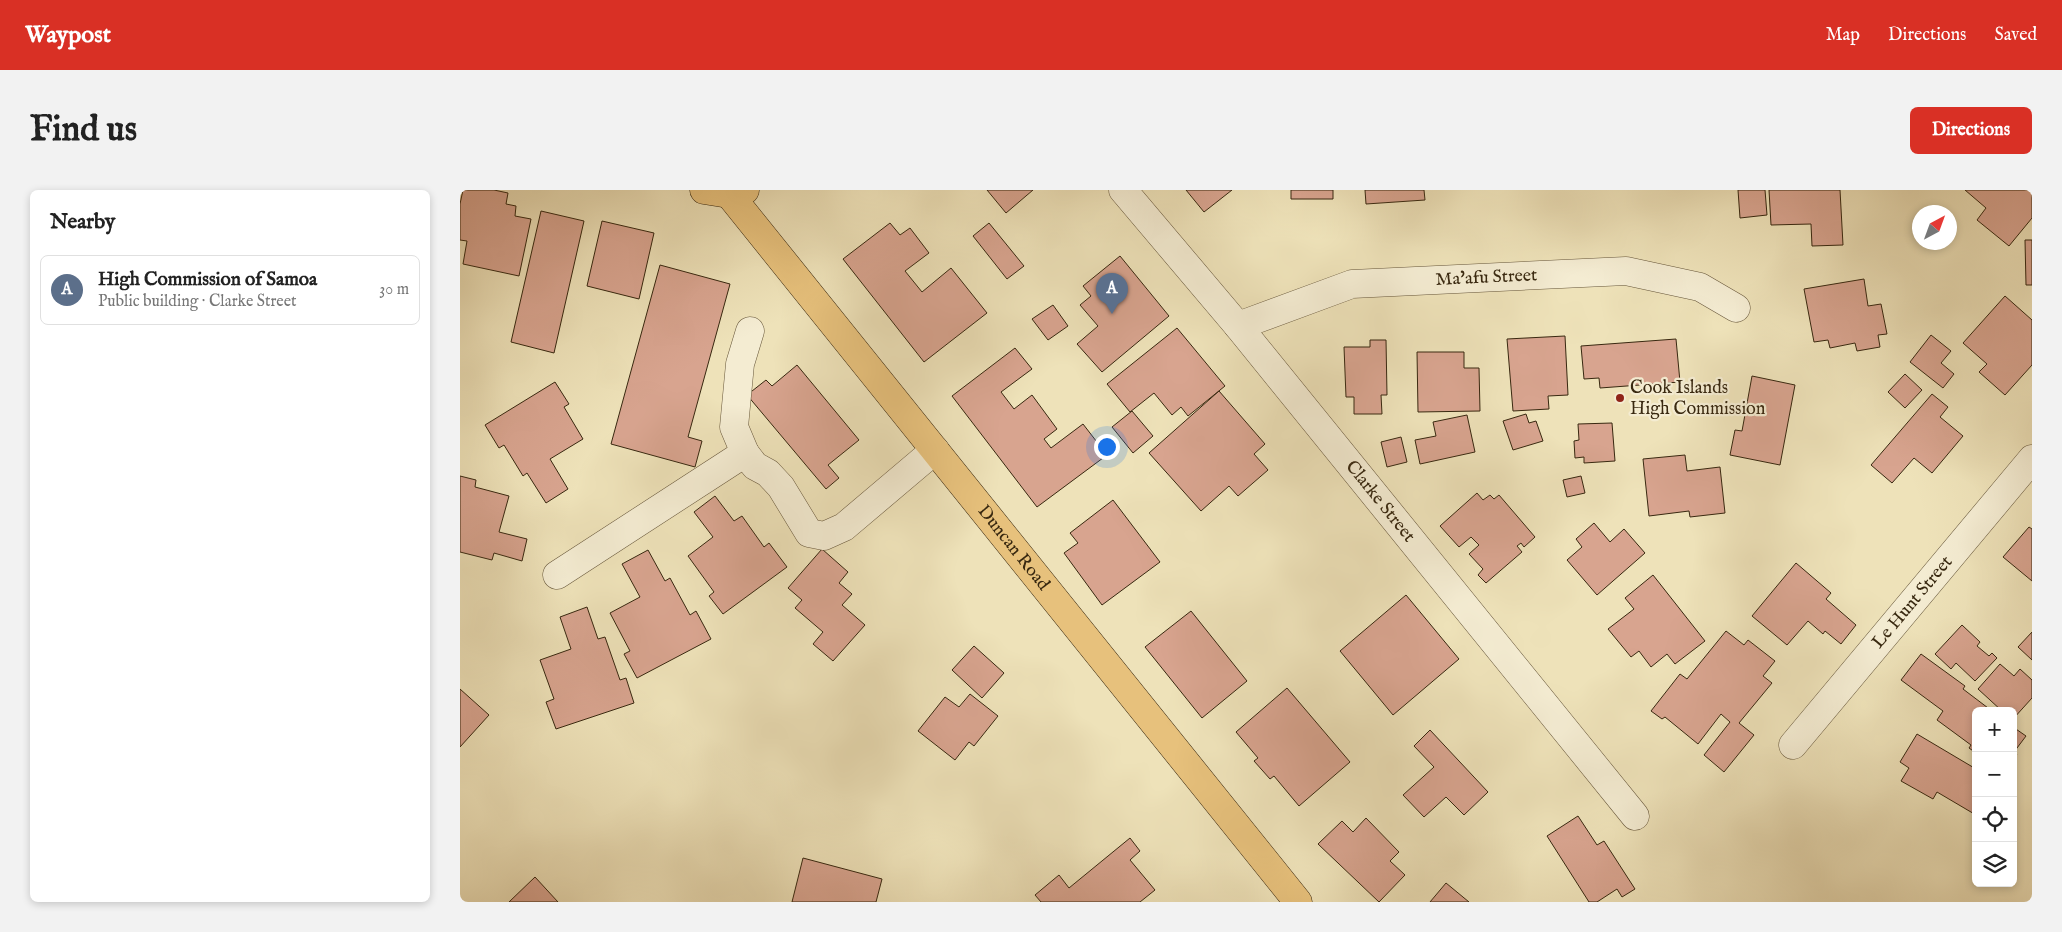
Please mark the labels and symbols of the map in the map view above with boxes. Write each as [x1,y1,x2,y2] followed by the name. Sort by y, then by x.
[1912,205,1957,250] north arrow
[1435,264,1538,292] street label: Ma'afu Street
[1096,273,1128,314] pin: A
[1630,377,1766,421] place label: Cook Islands High Commission
[1614,392,1626,404] marker: Cook Islands High Commission
[1094,434,1120,460] your location
[1340,456,1420,547] street label: Clarke Street
[972,500,1055,596] street label: Duncan Road
[1867,551,1958,653] street label: Le Hunt Street

